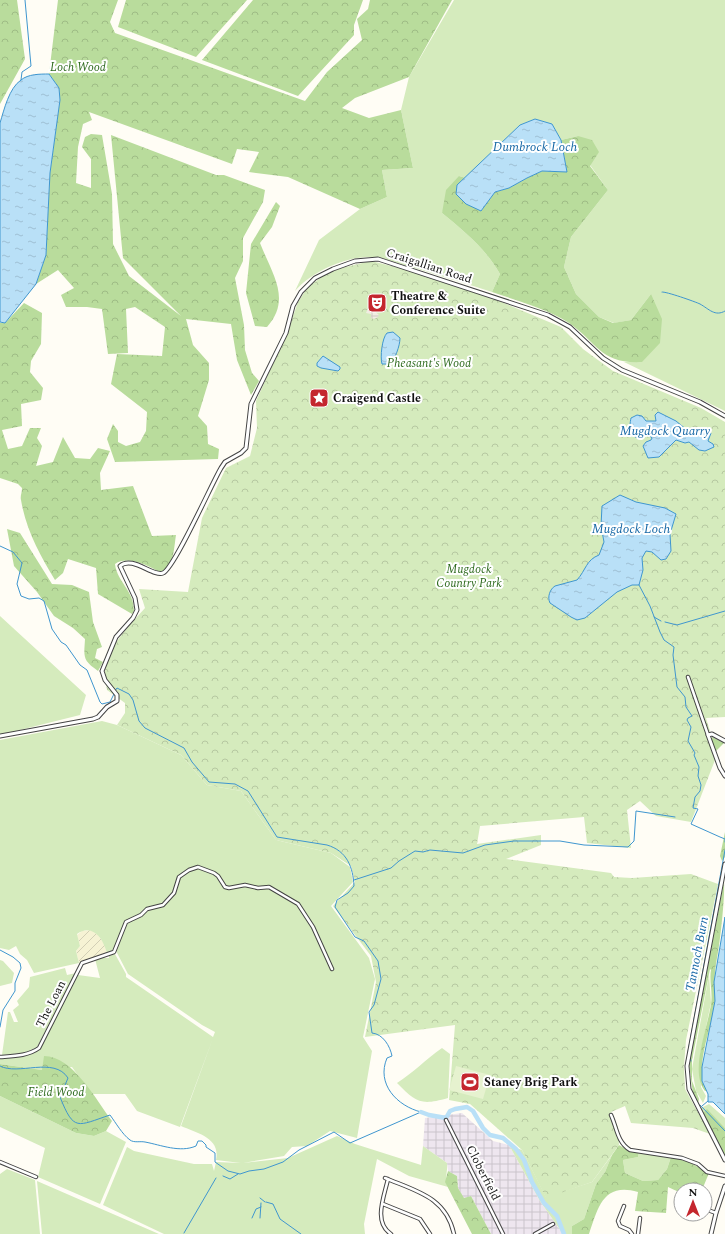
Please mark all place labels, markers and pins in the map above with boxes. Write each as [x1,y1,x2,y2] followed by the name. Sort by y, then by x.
[391,287,485,320] place label: Theatre & Conference Suite
[366,292,388,314] theatre icon: Theatre & Conference Suite
[308,387,330,409] place icon: Craigend Castle
[333,389,421,408] place label: Craigend Castle
[459,1071,481,1093] sports icon: Staney Brig Park
[484,1073,578,1092] place label: Staney Brig Park

